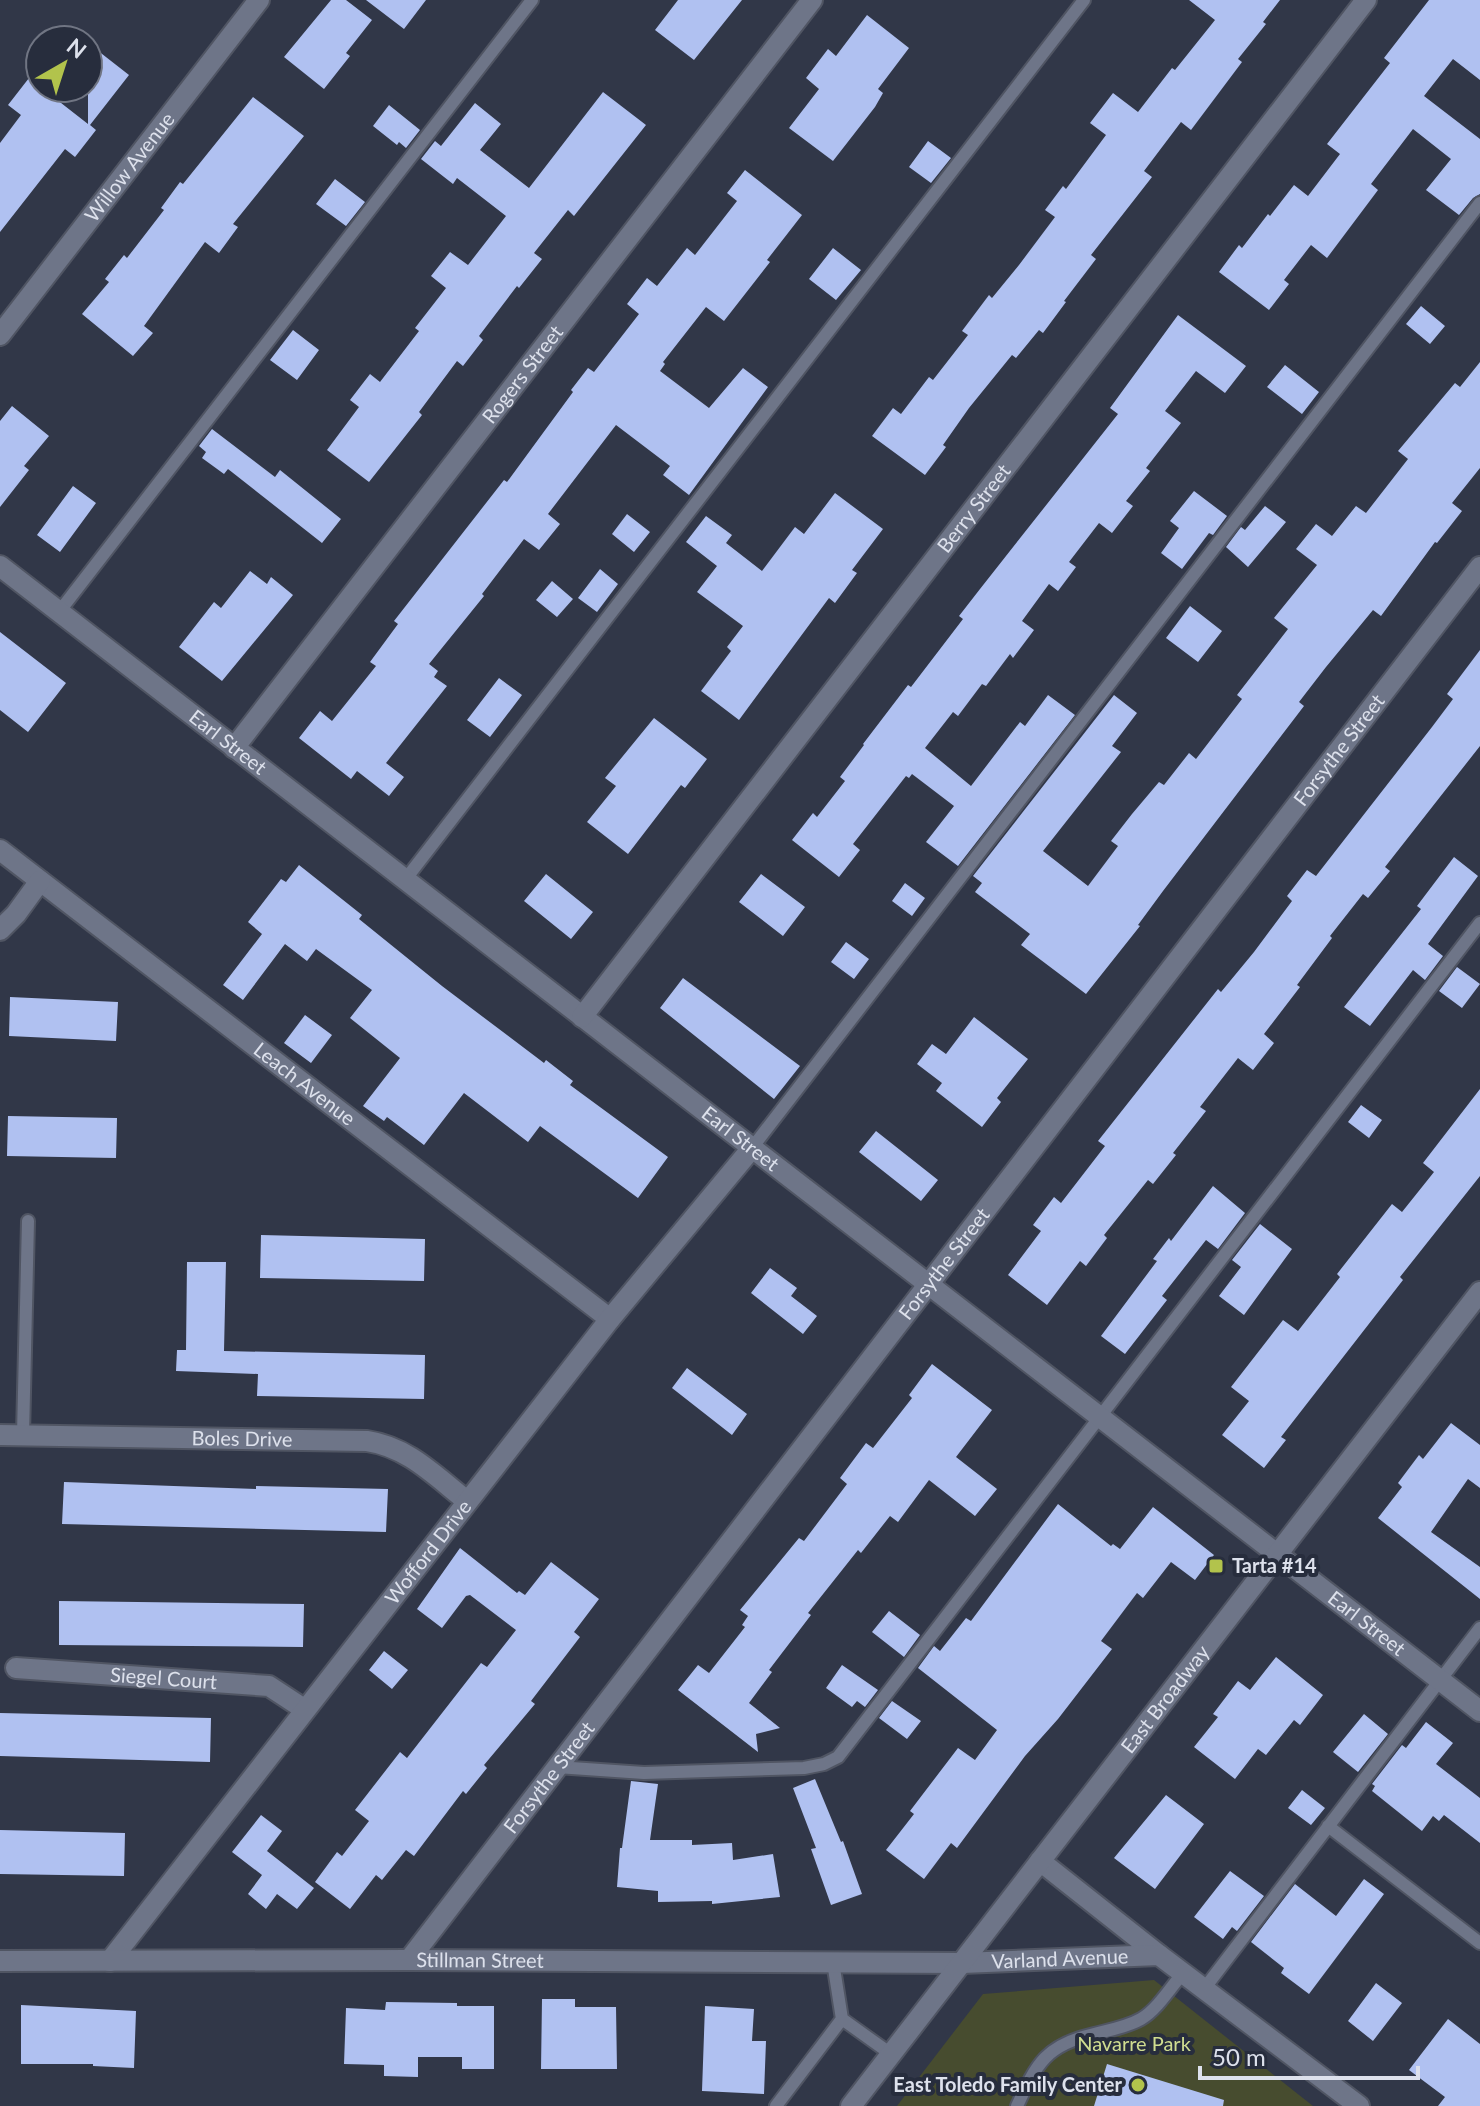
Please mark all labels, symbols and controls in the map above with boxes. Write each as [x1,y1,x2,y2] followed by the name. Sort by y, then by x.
[24,24,104,104] north arrow
[62,32,92,64] text: N
[79,107,179,226] street label: Willow Avenue
[476,320,567,428] street label: Rogers Street
[931,459,1015,557] street label: Berry Street
[1288,689,1389,810] street label: Forsythe Street
[185,704,272,779] street label: Earl Street
[250,1037,361,1130] street label: Leach Avenue
[698,1101,784,1175] street label: Earl Street
[893,1203,994,1324] street label: Forsythe Street
[191,1425,293,1451] street label: Boles Drive
[379,1495,476,1609] street label: Wofford Drive
[1232,1553,1317,1577] place label: Tarta #14
[1207,1557,1225,1575] marker: Tarta #14
[1324,1585,1411,1660] street label: Earl Street
[1115,1639,1214,1757] street label: East Broadway
[110,1662,218,1693] street label: Siegel Court
[498,1716,599,1838] street label: Forsythe Street
[991,1943,1129,1973] street label: Varland Avenue
[416,1947,544,1972] street label: Stillman Street
[1200,2030,1418,2080] scale bar
[1077,2031,1192,2055] park label: Navarre Park
[1212,2042,1266,2071] text: 50 m
[893,2072,1123,2096] place label: East Toledo Family Center
[1129,2076,1147,2094] marker: East Toledo Family Center

